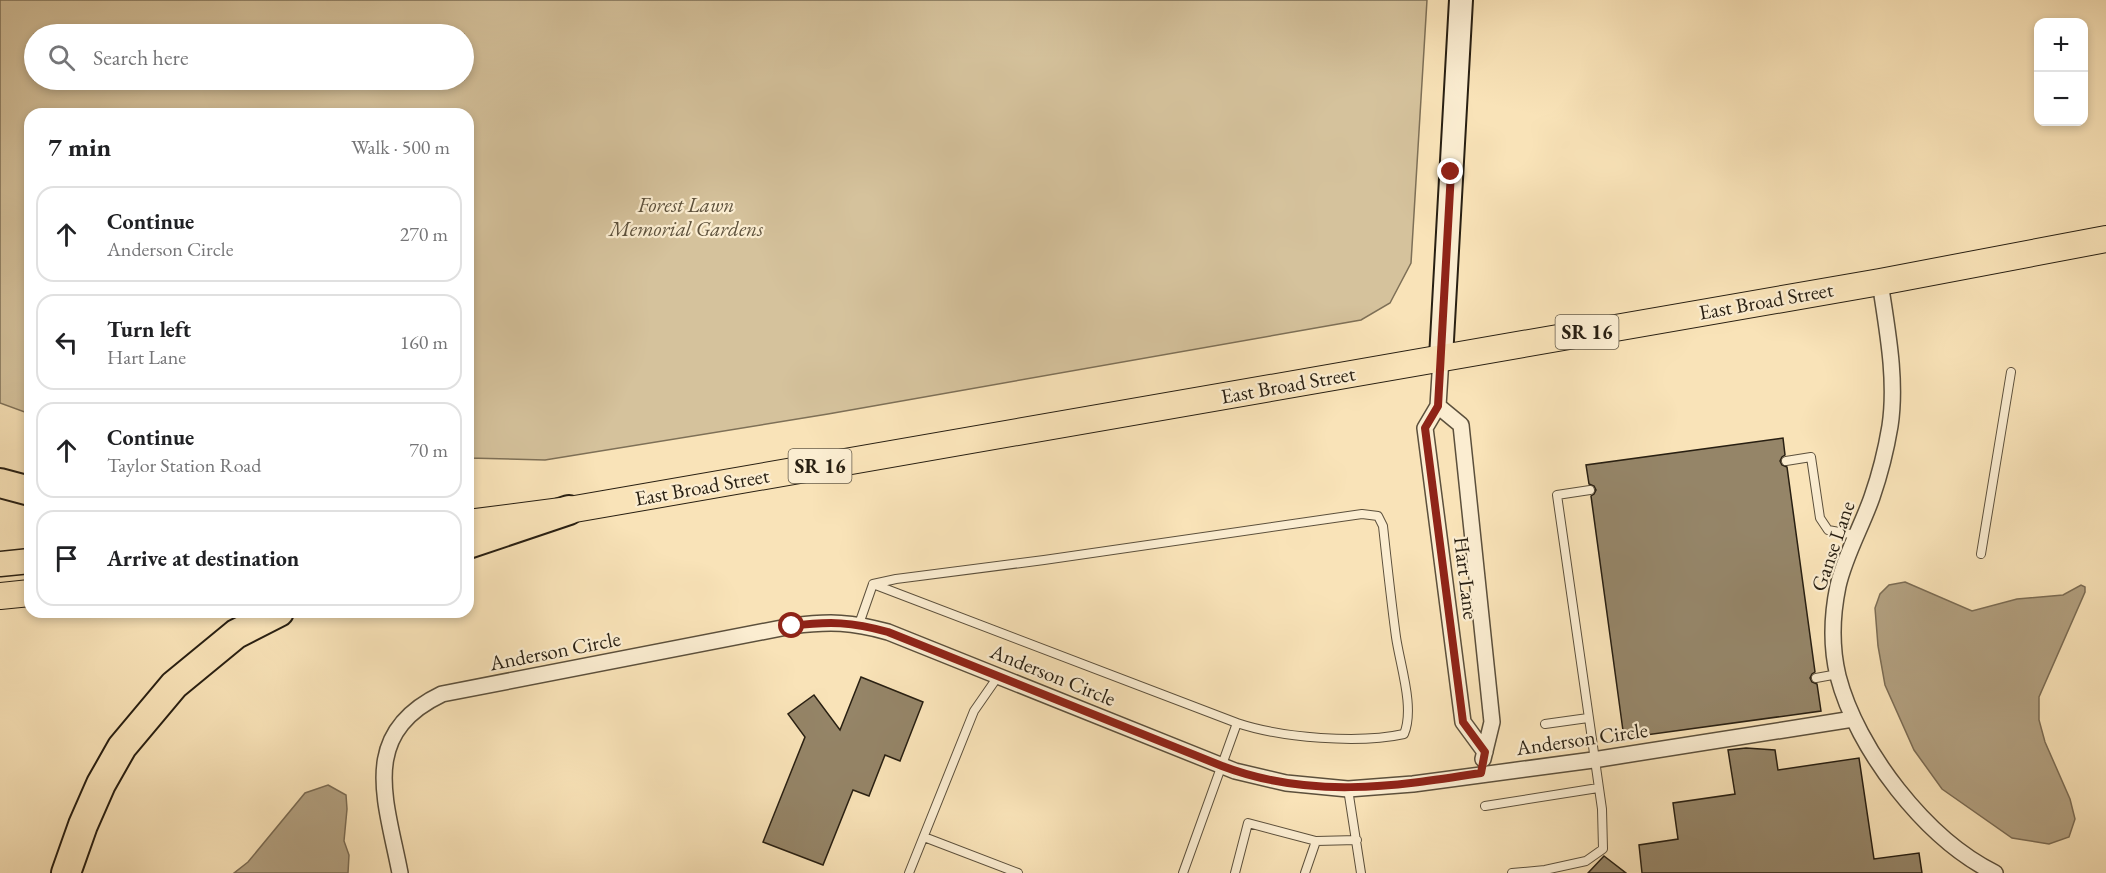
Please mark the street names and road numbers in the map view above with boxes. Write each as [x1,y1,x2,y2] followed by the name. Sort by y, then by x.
[1697,275,1836,326] street label: East Broad Street
[1556,315,1618,349] road number: SR 16
[1219,359,1358,410] street label: East Broad Street
[788,449,852,483] road number: SR 16
[633,461,772,512] street label: East Broad Street
[1804,497,1861,595] street label: Ganse Lane
[1448,535,1485,621] street label: Hart Lane
[486,625,623,677] street label: Anderson Circle
[986,637,1120,712] street label: Anderson Circle
[1513,716,1650,761] street label: Anderson Circle

